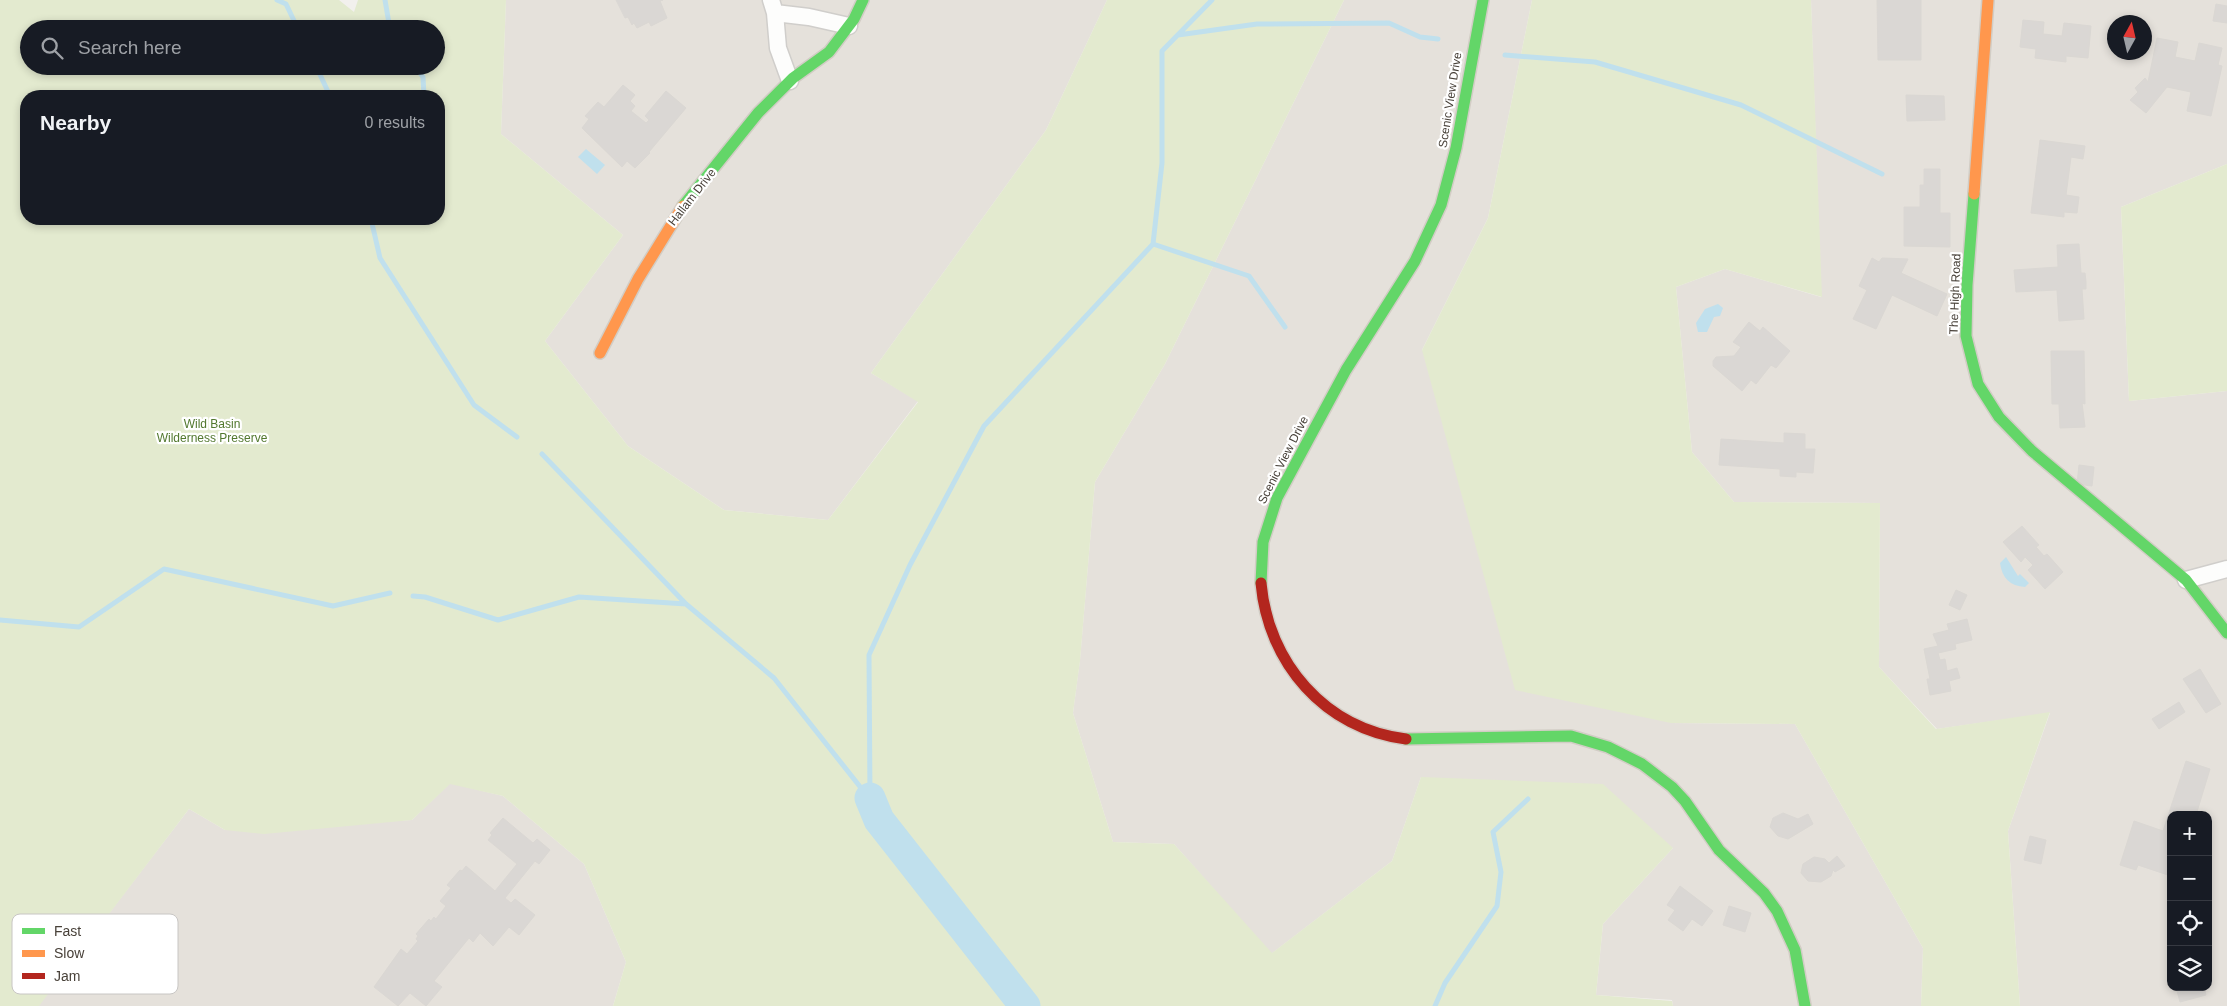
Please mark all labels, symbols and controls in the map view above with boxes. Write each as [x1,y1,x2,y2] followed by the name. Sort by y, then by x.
[2107,15,2152,60] north arrow
[20,20,445,75] search box
[38,34,66,62] icon: search
[78,37,182,58] text: Search here
[1436,51,1465,149] street label: Scenic View Drive
[40,111,111,134] text: Nearby
[365,114,425,131] text: 0 results
[665,165,719,228] street label: Hallam Drive
[1947,253,1963,335] street label: The High Road
[1255,414,1311,506] street label: Scenic View Drive
[157,417,268,445] park label: Wild Basin Wilderness Preserve
[2167,811,2212,991] map controls
[2167,811,2212,856] button: +
[2167,856,2212,901] button: −
[2167,901,2212,946] button: locate
[12,914,178,994] legend
[54,923,81,939] text: Fast
[54,945,85,961] text: Slow
[2167,946,2212,991] button: layers
[54,968,80,984] text: Jam

